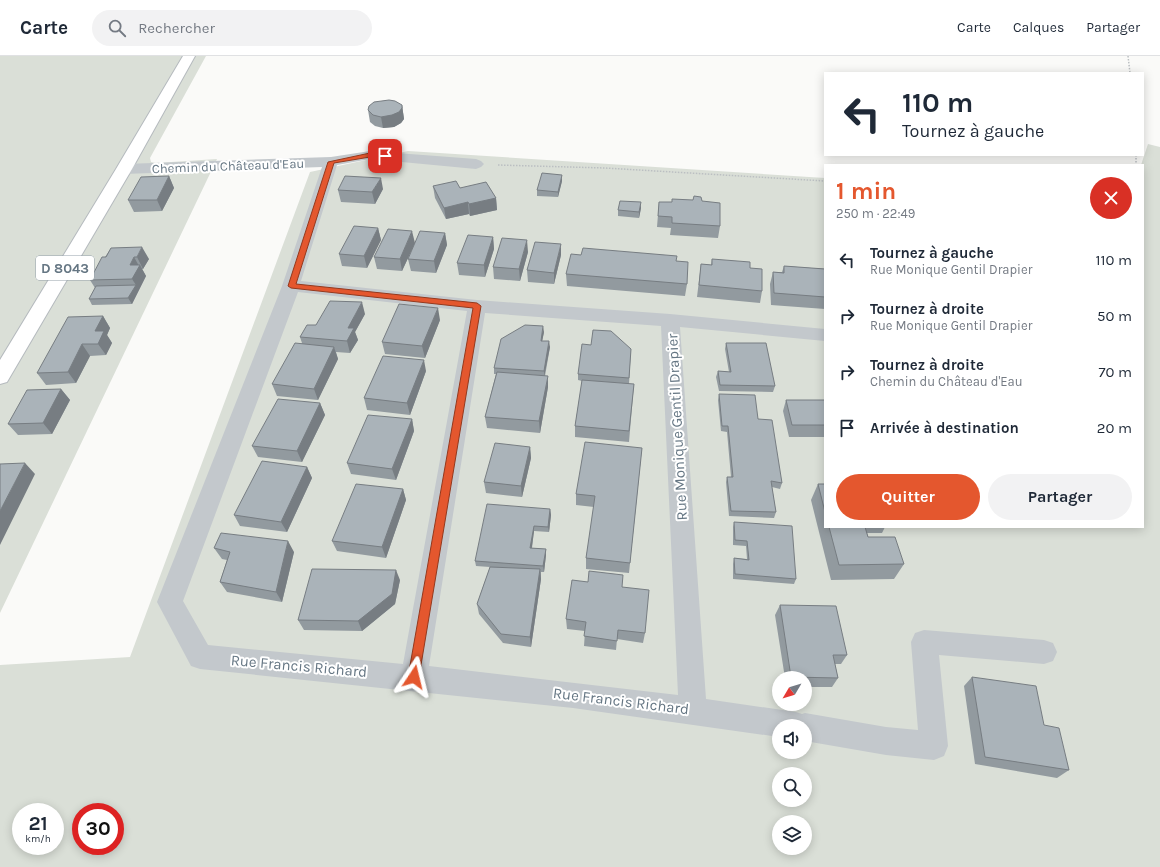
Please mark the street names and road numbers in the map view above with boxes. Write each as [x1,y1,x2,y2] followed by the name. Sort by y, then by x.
[151,156,305,176] street label: Chemin du Château d'Eau
[36,256,94,280] road number: D 8043
[663,332,691,521] street label: Rue Monique Gentil Drapier
[230,651,368,681] street label: Rue Francis Richard
[552,684,690,718] street label: Rue Francis Richard

